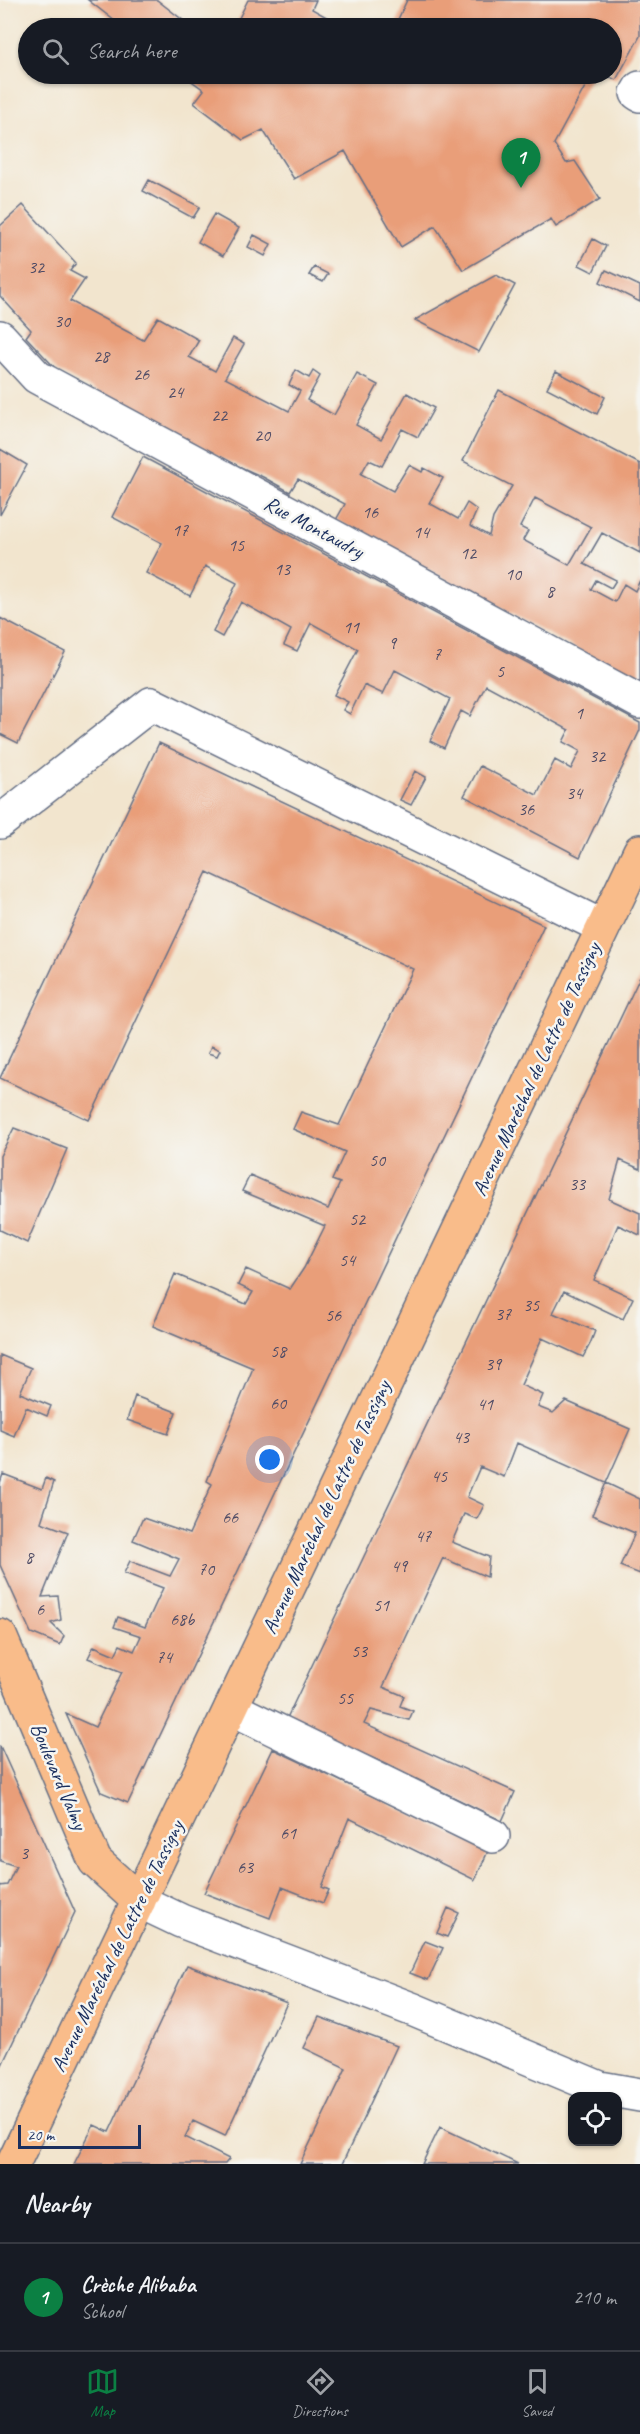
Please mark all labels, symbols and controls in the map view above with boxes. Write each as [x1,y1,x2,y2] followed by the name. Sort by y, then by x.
[18,18,622,84] search box
[39,35,72,68] icon: search
[87,37,177,65] text: Search here
[502,138,540,188] pin: 1
[28,256,46,278] house number: 32
[54,310,72,332] house number: 30
[93,345,111,367] house number: 28
[133,363,150,385] house number: 26
[167,381,185,403] house number: 24
[211,404,229,426] house number: 22
[254,424,272,446] house number: 20
[260,490,370,565] street label: Rue Montaudry
[362,501,379,523] house number: 16
[172,519,189,541] house number: 17
[413,521,431,543] house number: 14
[228,534,245,556] house number: 15
[460,542,478,564] house number: 12
[274,558,292,580] house number: 13
[505,563,523,585] house number: 10
[546,580,556,602] house number: 8
[343,616,360,638] house number: 11
[388,632,398,654] house number: 9
[433,643,442,665] house number: 7
[496,660,505,682] house number: 5
[575,702,584,724] house number: 1
[589,745,607,767] house number: 32
[566,782,584,804] house number: 34
[518,798,535,820] house number: 36
[466,937,607,1200] street label: Avenue Maréchal de Lattre de Tassigny
[369,1149,387,1171] house number: 50
[569,1173,587,1195] house number: 33
[349,1208,367,1230] house number: 52
[339,1249,357,1271] house number: 54
[523,1294,540,1316] house number: 35
[495,1303,512,1325] house number: 37
[325,1304,342,1326] house number: 56
[270,1340,288,1362] house number: 58
[485,1353,503,1375] house number: 39
[256,1375,397,1638] street label: Avenue Maréchal de Lattre de Tassigny
[270,1392,288,1414] house number: 60
[477,1393,494,1415] house number: 41
[453,1426,471,1448] house number: 43
[255,1445,284,1474] your location
[431,1465,448,1487] house number: 45
[222,1506,239,1528] house number: 66
[415,1525,432,1547] house number: 47
[25,1546,35,1568] house number: 8
[391,1555,409,1577] house number: 49
[198,1558,216,1580] house number: 70
[373,1594,390,1616] house number: 51
[36,1598,45,1620] house number: 6
[170,1608,195,1630] house number: 68b
[351,1640,369,1662] house number: 53
[156,1646,174,1668] house number: 74
[337,1687,354,1709] house number: 55
[25,1719,94,1835] street label: Boulevard Valmy
[45,1814,190,2076] street label: Avenue Maréchal de Lattre de Tassigny
[280,1822,297,1844] house number: 61
[20,1842,30,1864] house number: 3
[237,1856,255,1878] house number: 63
[568,2092,622,2146] map controls
[568,2092,622,2146] button: locate
[18,2122,141,2150] scale bar
[27,2125,54,2145] text: 20 m
[24,2187,89,2220] text: Nearby
[81,2271,195,2299] text: Crèche Alibaba
[39,2285,48,2310] text: 1
[573,2285,616,2310] text: 210 m
[81,2299,124,2324] text: School
[86,2365,119,2421] tab: Map
[292,2365,348,2421] tab: Directions
[521,2365,554,2421] tab: Saved

